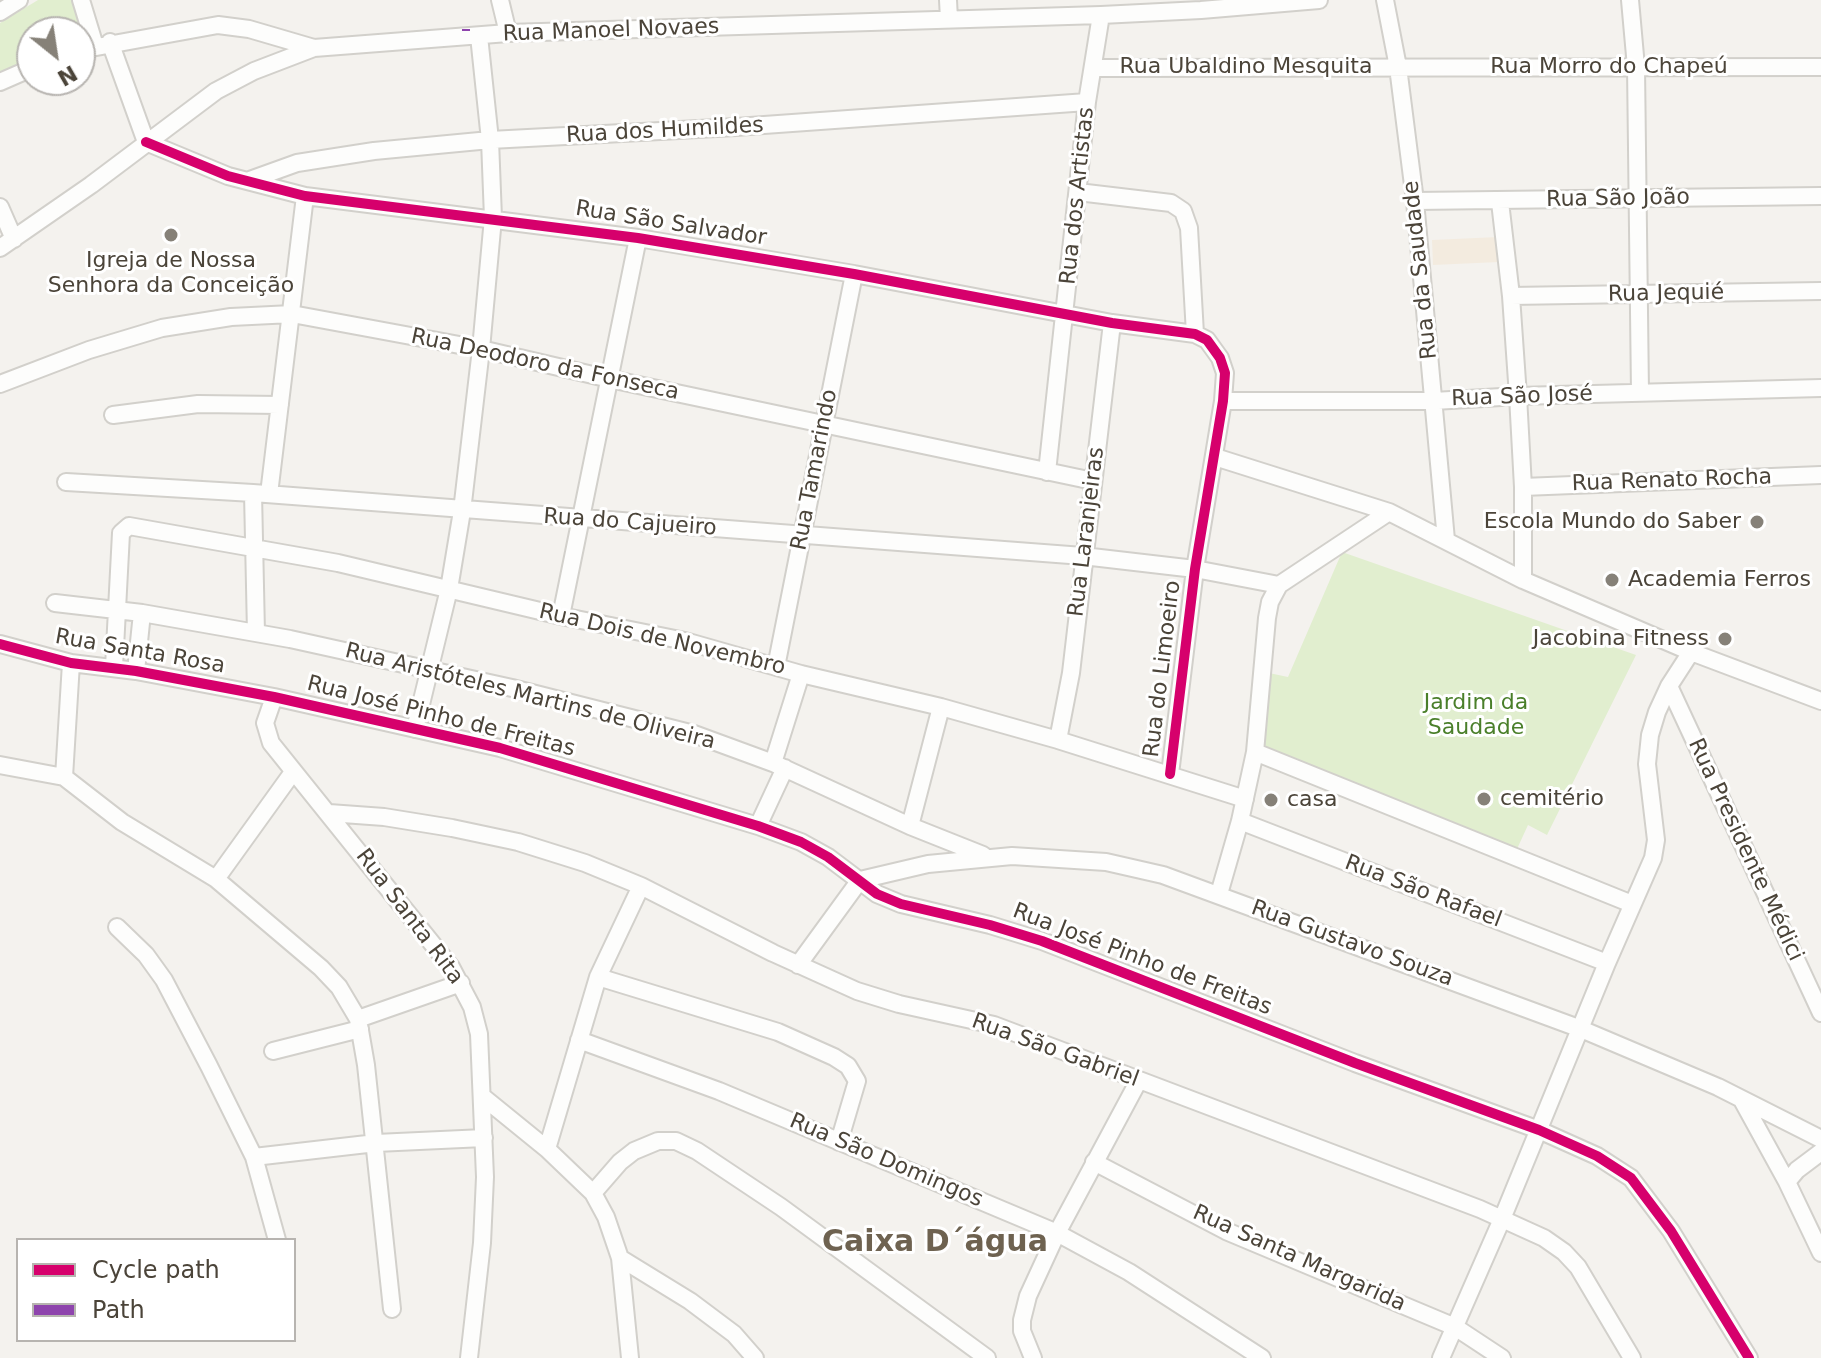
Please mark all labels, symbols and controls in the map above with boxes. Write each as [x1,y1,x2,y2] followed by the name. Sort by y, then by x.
[502,14,720,48] street label: Rua Manoel Novaes
[16,16,96,96] north arrow
[1120,54,1372,80] street label: Rua Ubaldino Mesquita
[1490,54,1728,80] street label: Rua Morro do Chapeú
[53,60,81,91] text: N
[1056,106,1100,286] street label: Rua dos Artistas
[566,113,764,149] street label: Rua dos Humildes
[1398,179,1444,361] street label: Rua da Saudade
[1546,185,1690,213] street label: Rua São João
[574,196,768,252] street label: Rua São Salvador
[162,226,180,244] marker: Igreja de Nossa Senhora da Conceição
[48,248,294,300] place label: Igreja de Nossa Senhora da Conceição
[1608,280,1724,308] street label: Rua Jequié
[409,324,681,406] street label: Rua Deodoro da Fonseca
[1451,381,1593,413] street label: Rua São José
[786,387,844,553] street label: Rua Tamarindo
[1063,446,1111,618] street label: Rua Laranjeiras
[1571,464,1773,498] street label: Rua Renato Rocha
[542,504,718,542] street label: Rua do Cajueiro
[1484,509,1741,535] place label: Escola Mundo do Saber
[1748,513,1766,531] marker: Escola Mundo do Saber
[1628,567,1811,593] place label: Academia Ferros
[1603,571,1621,589] marker: Academia Ferros
[1139,579,1187,759] street label: Rua do Limoeiro
[536,599,788,681] street label: Rua Dois de Novembro
[53,624,227,680] street label: Rua Santa Rosa
[1533,626,1709,652] place label: Jacobina Fitness
[1716,630,1734,648] marker: Jacobina Fitness
[342,638,718,756] street label: Rua Aristóteles Martins de Oliveira
[304,671,578,763] street label: Rua José Pinho de Freitas
[1424,690,1528,742] park label: Jardim da Saudade
[1682,734,1808,966] street label: Rua Presidente Médici
[1500,786,1604,812] place label: cemitério
[1287,787,1338,813] place label: casa
[1475,790,1493,808] marker: cemitério
[1262,791,1280,809] marker: casa
[349,844,469,990] street label: Rua Santa Rita
[1341,850,1505,934] street label: Rua São Rafael
[1247,895,1457,993] street label: Rua Gustavo Souza
[1009,898,1275,1022] street label: Rua José Pinho de Freitas
[968,1009,1142,1093] street label: Rua São Gabriel
[785,1108,987,1214] street label: Rua São Domingos
[1188,1200,1410,1318] street label: Rua Santa Margarida
[822,1225,1048,1261] district label: Caixa D´água
[16,1238,296,1342] legend
[92,1256,220,1284] text: Cycle path
[92,1296,145,1324] text: Path

